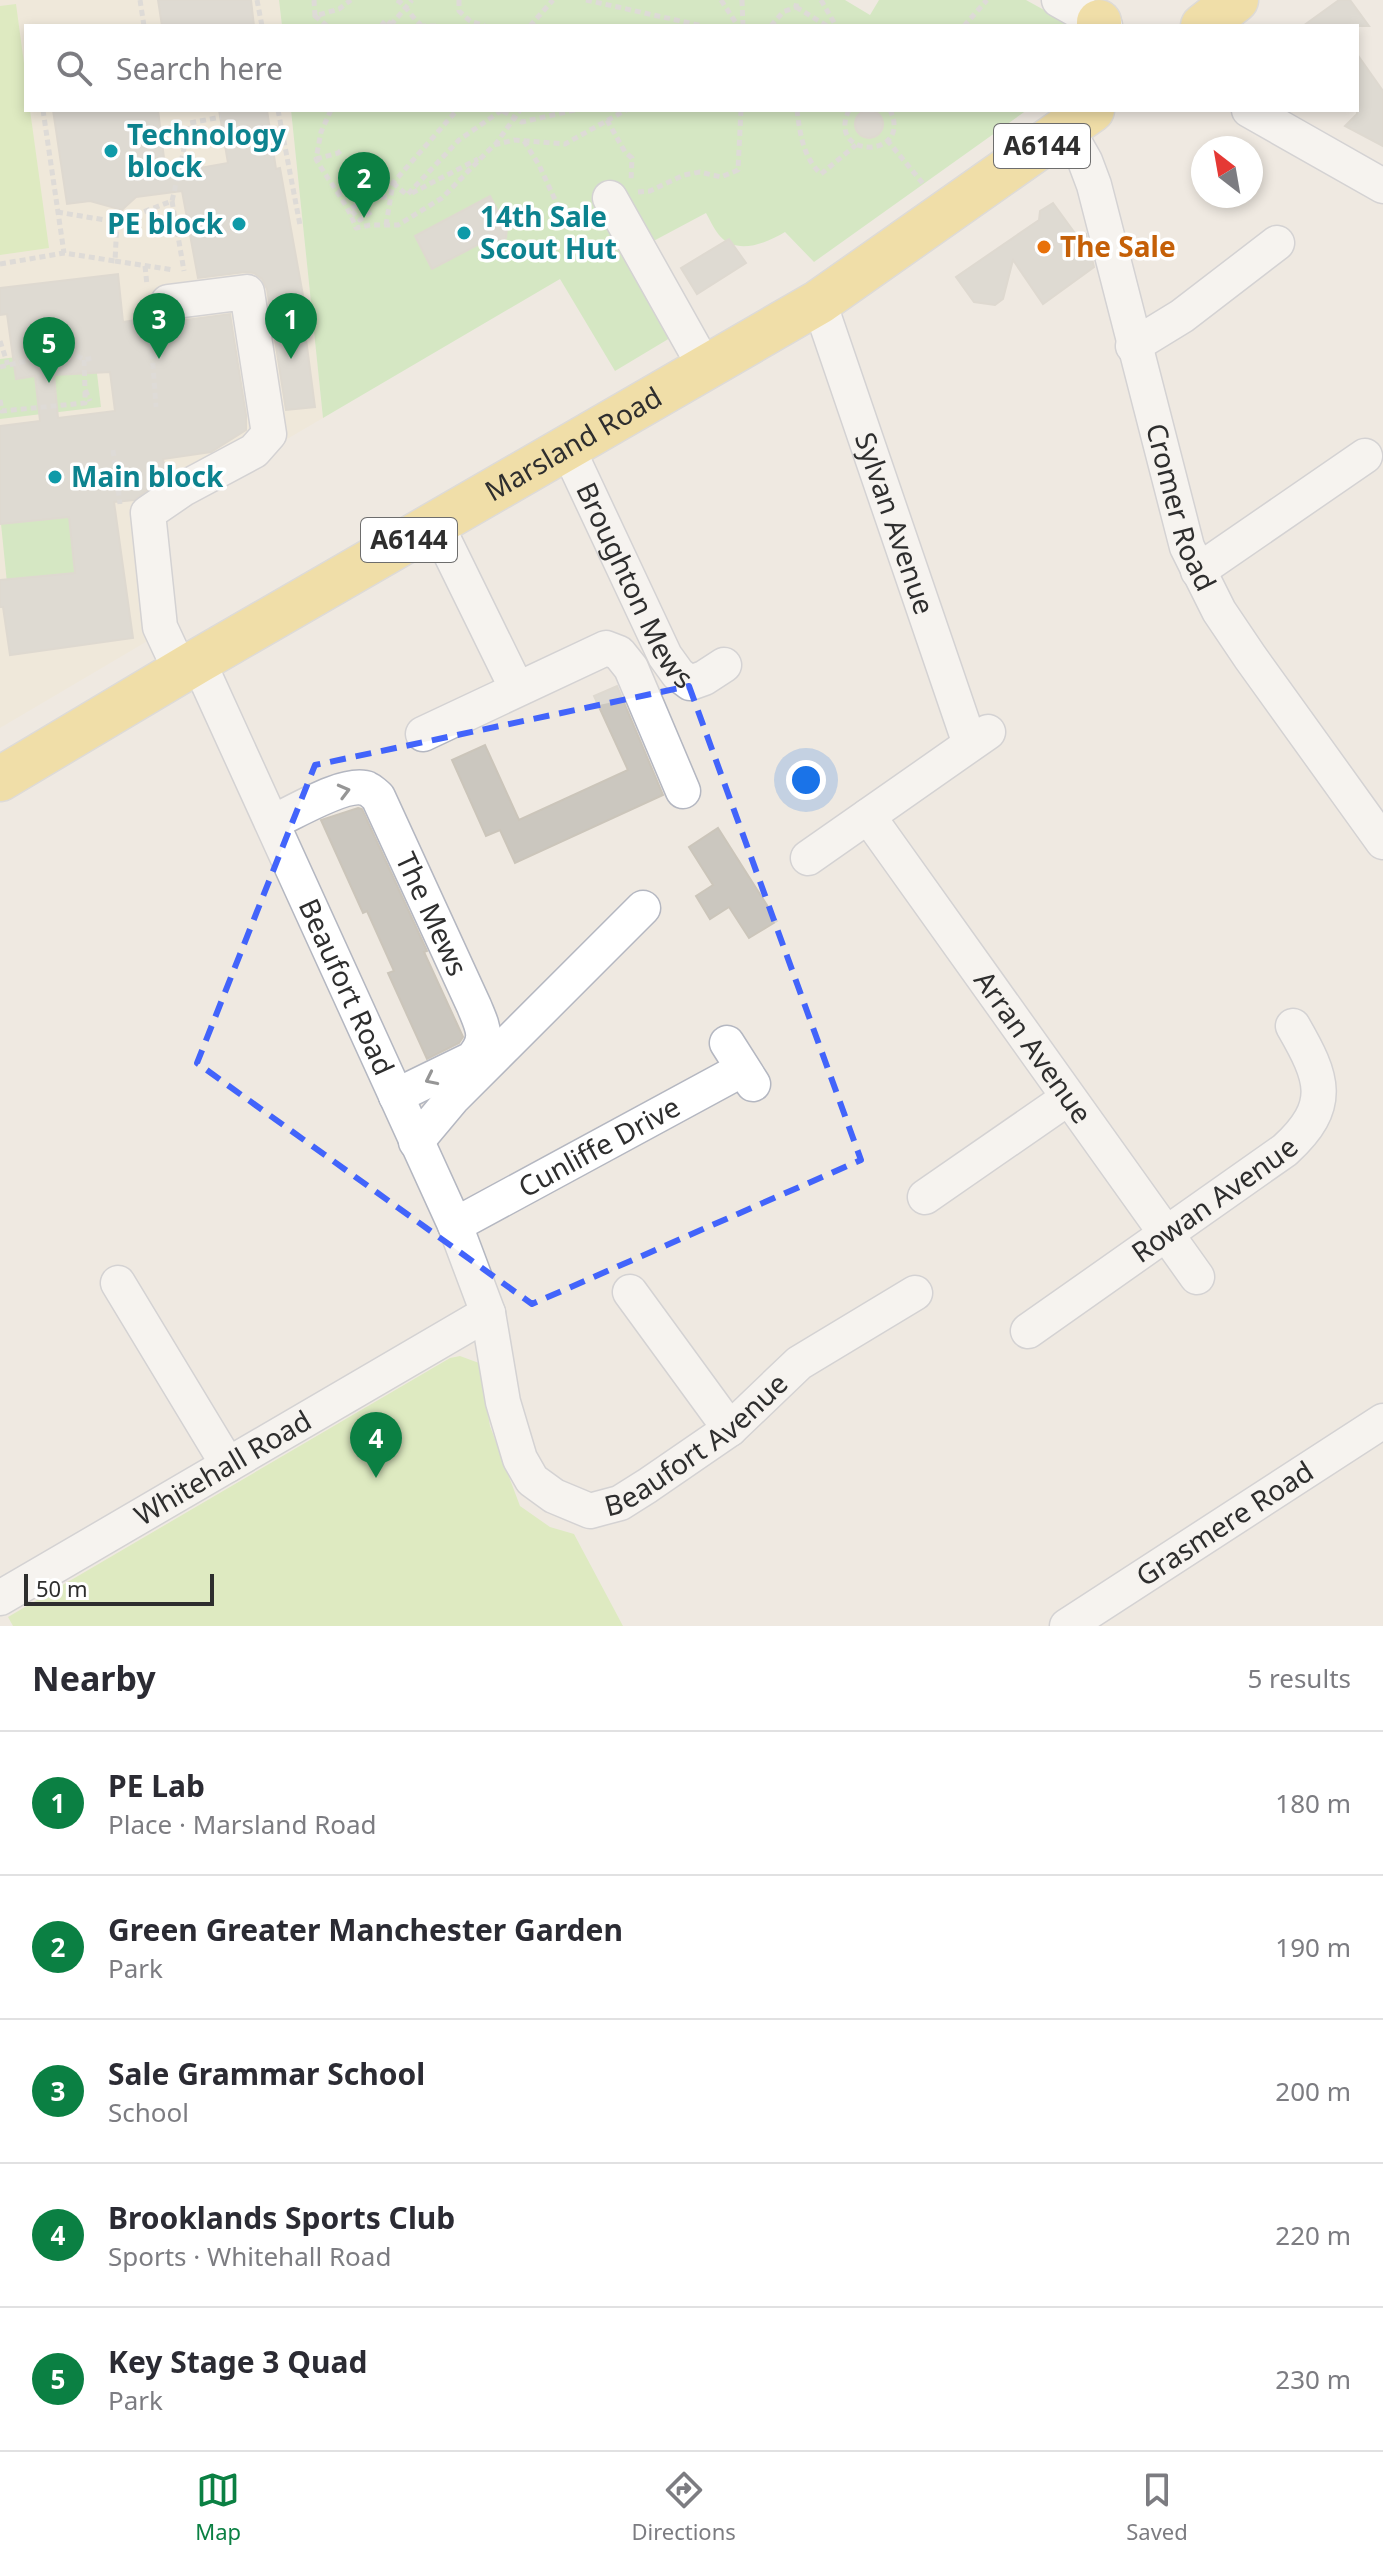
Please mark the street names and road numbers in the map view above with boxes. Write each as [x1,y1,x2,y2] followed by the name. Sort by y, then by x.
[994,124,1090,168] road number: A6144
[477,377,668,509] street label: Marsland Road
[1138,419,1226,597] street label: Cromer Road
[847,427,944,619] street label: Sylvan Avenue
[568,476,701,697] street label: Broughton Mews
[361,518,457,562] road number: A6144
[388,846,477,982] street label: The Mews
[291,892,404,1081] street label: Beaufort Road
[966,963,1101,1131] street label: Arran Avenue
[511,1087,686,1205] street label: Cunliffe Drive
[1123,1128,1305,1270] street label: Rowan Avenue
[600,1364,795,1524] street label: Beaufort Avenue
[127,1401,318,1534] street label: Whitehall Road
[1128,1451,1320,1594] street label: Grasmere Road

